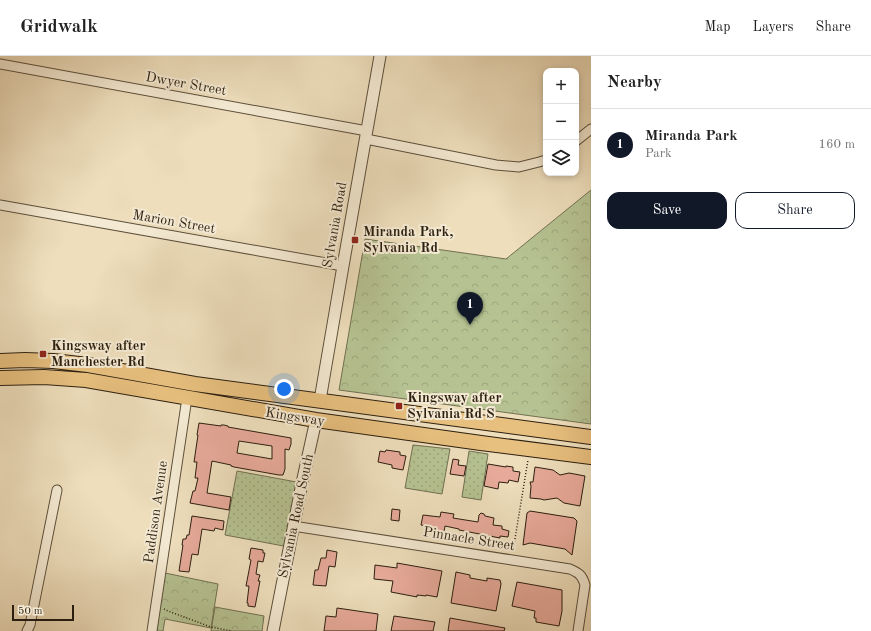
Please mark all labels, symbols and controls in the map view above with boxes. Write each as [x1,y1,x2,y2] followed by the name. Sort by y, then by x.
[20,18,98,37] text: Gridwalk
[705,20,731,34] text: Map
[753,20,794,34] text: Layers
[816,20,851,34] text: Share
[543,68,579,176] map controls
[543,68,579,104] button: +
[145,70,228,98] street label: Dwyer Street
[607,74,662,91] text: Nearby
[543,104,579,140] button: −
[645,129,738,144] text: Miranda Park
[616,138,624,151] text: 1
[818,138,855,151] text: 160 m
[543,140,579,176] button: layers
[645,147,672,160] text: Park
[321,181,349,269] street label: Sylvania Road
[607,192,727,229] button: Save
[735,192,855,229] button: Share
[132,208,217,236] street label: Marion Street
[363,225,453,255] place label: Miranda Park, Sylvania Rd
[350,235,360,245] marker: Miranda Park, Sylvania Rd
[457,292,483,325] pin: 1
[51,339,146,369] place label: Kingsway after Manchester Rd
[38,349,48,359] marker: Kingsway after Manchester Rd
[274,379,294,399] your location
[407,391,502,421] place label: Kingsway after Sylvania Rd S
[394,401,404,411] marker: Kingsway after Sylvania Rd S
[264,405,326,429] street label: Kingsway
[276,452,316,579] street label: Sylvania Road South
[142,460,170,564] street label: Paddison Avenue
[422,525,516,553] street label: Pinnacle Street
[12,603,74,622] scale bar
[18,606,43,617] text: 50 m

